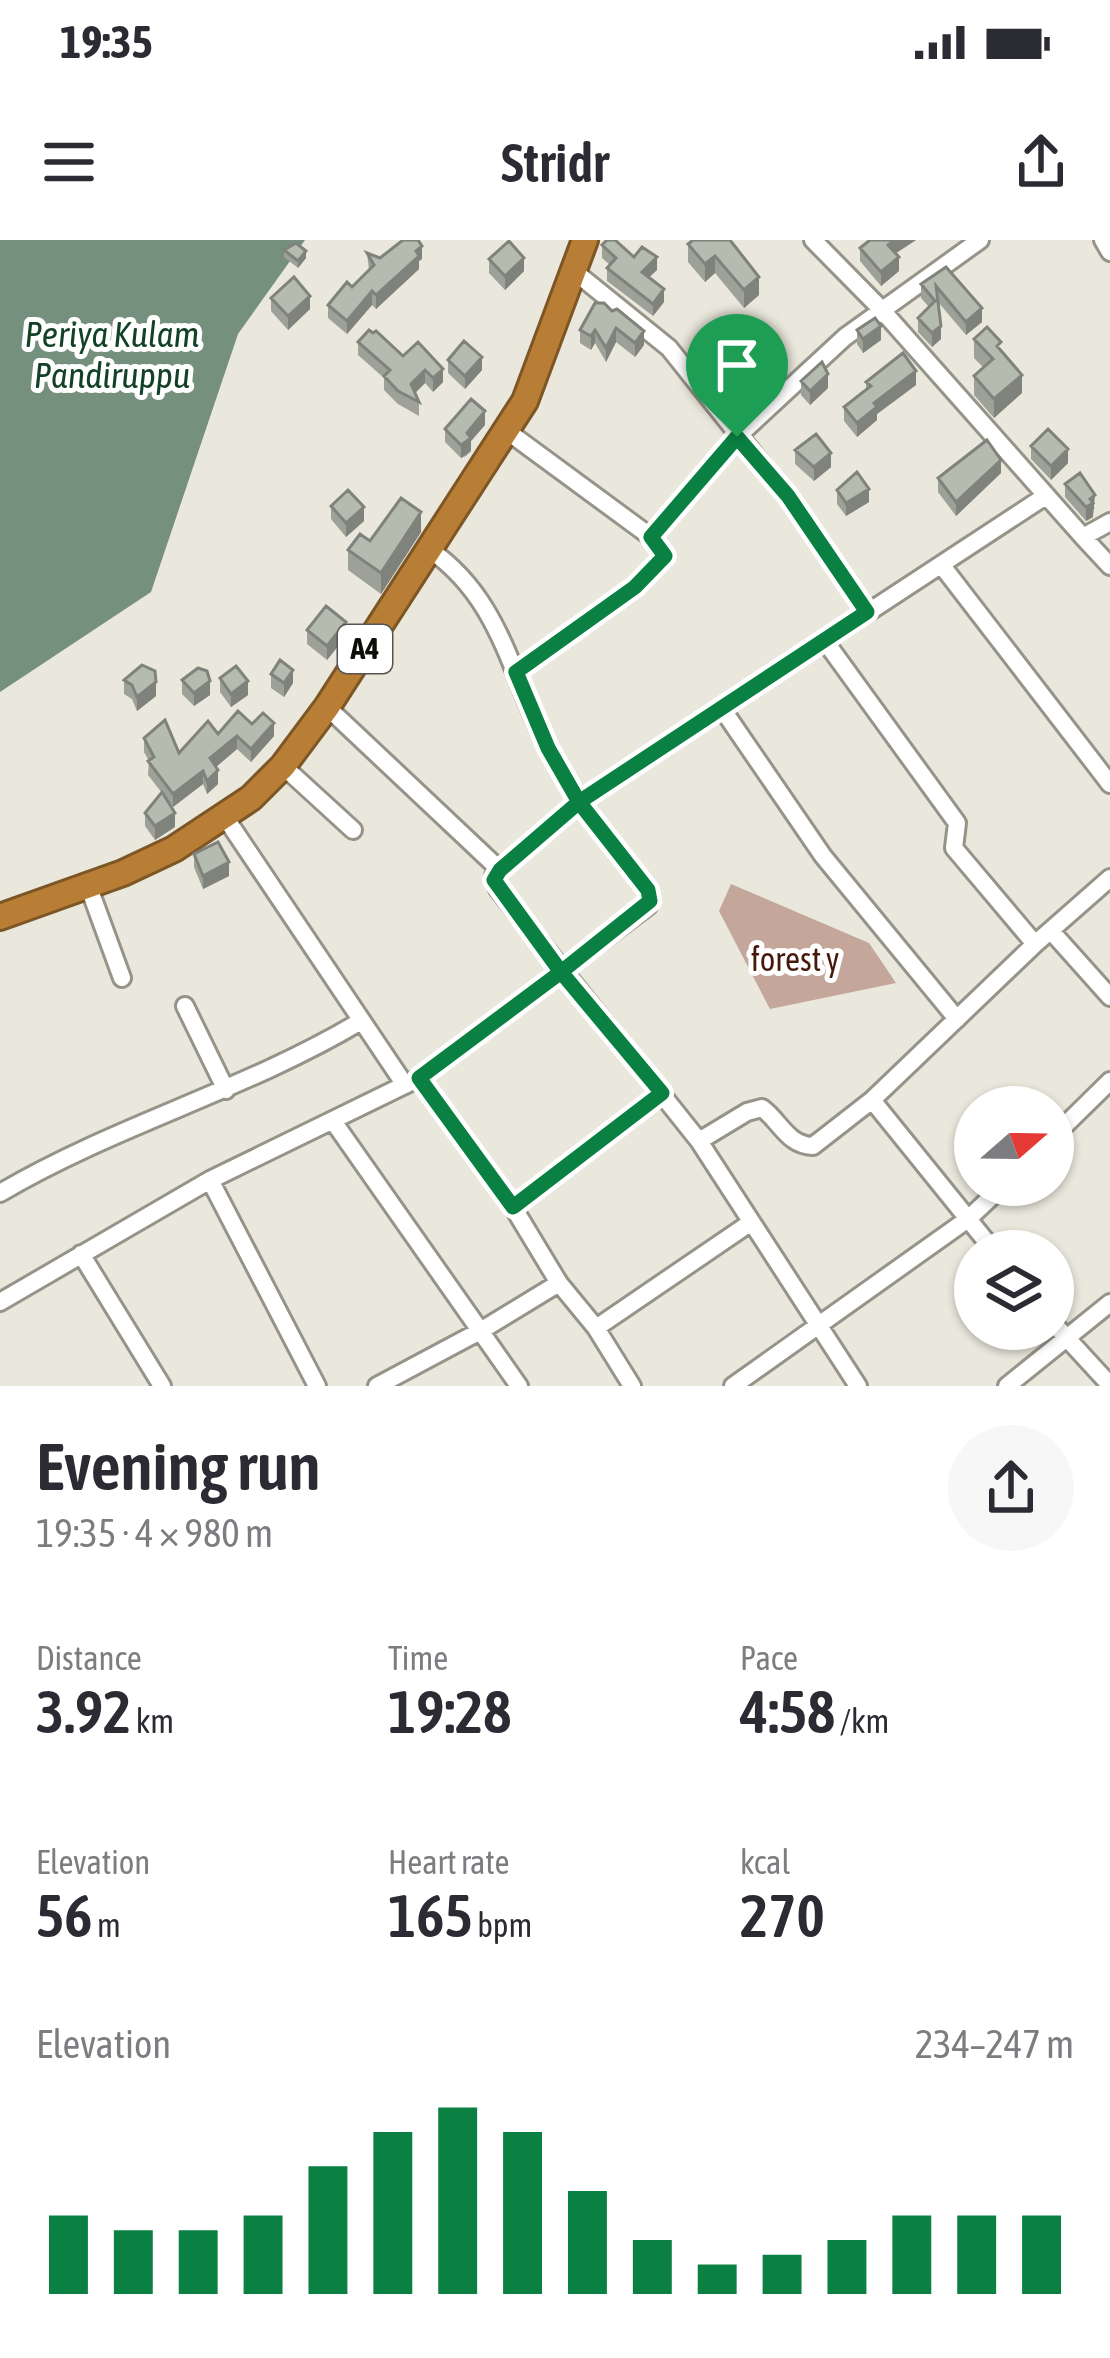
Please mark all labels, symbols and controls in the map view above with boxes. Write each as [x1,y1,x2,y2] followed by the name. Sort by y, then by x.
[60,16,153,68] text: 19:35
[36,129,102,195] icon: menu
[1008,129,1074,195] icon: share
[501,132,609,193] text: Stridr
[25,313,200,396] water label: Periya Kulam Pandiruppu
[686,314,788,437] pin
[704,332,770,398] icon: arrive
[338,625,392,673] road number: A4
[751,940,839,978] park label: forest y
[954,1086,1074,1206] north arrow
[954,1086,1074,1350] map controls
[954,1230,1074,1350] button: layers
[948,1425,1074,1551] button: share
[36,1428,321,1504] text: Evening run
[36,1511,273,1555] text: 19:35 · 4 × 980 m
[36,1639,142,1677] text: Distance
[388,1639,448,1677] text: Time
[740,1639,798,1677] text: Pace
[36,1677,131,1746] text: 3.92
[388,1677,511,1746] text: 19:28
[740,1677,835,1746] text: 4:58
[131,1702,174,1740] text: km
[835,1702,889,1740] text: /km
[36,1843,150,1881] text: Elevation
[388,1843,510,1881] text: Heart rate
[740,1843,790,1881] text: kcal
[36,1881,92,1950] text: 56
[388,1881,473,1950] text: 165
[740,1881,825,1950] text: 270
[92,1906,121,1944] text: m
[473,1906,532,1944] text: bpm
[36,2022,171,2066] text: Elevation
[915,2022,1074,2066] text: 234–247 m

